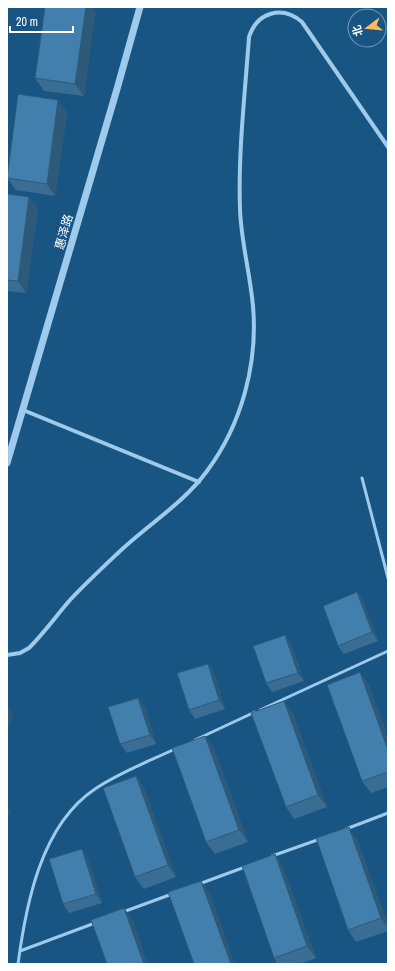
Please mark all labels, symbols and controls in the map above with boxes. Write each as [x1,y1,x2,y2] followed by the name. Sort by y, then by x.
[10,8,73,34] scale bar
[347,8,387,48] north arrow
[16,14,38,30] text: 20 m
[349,24,366,38] text: 北
[51,212,77,252] street label: 惠泽路

